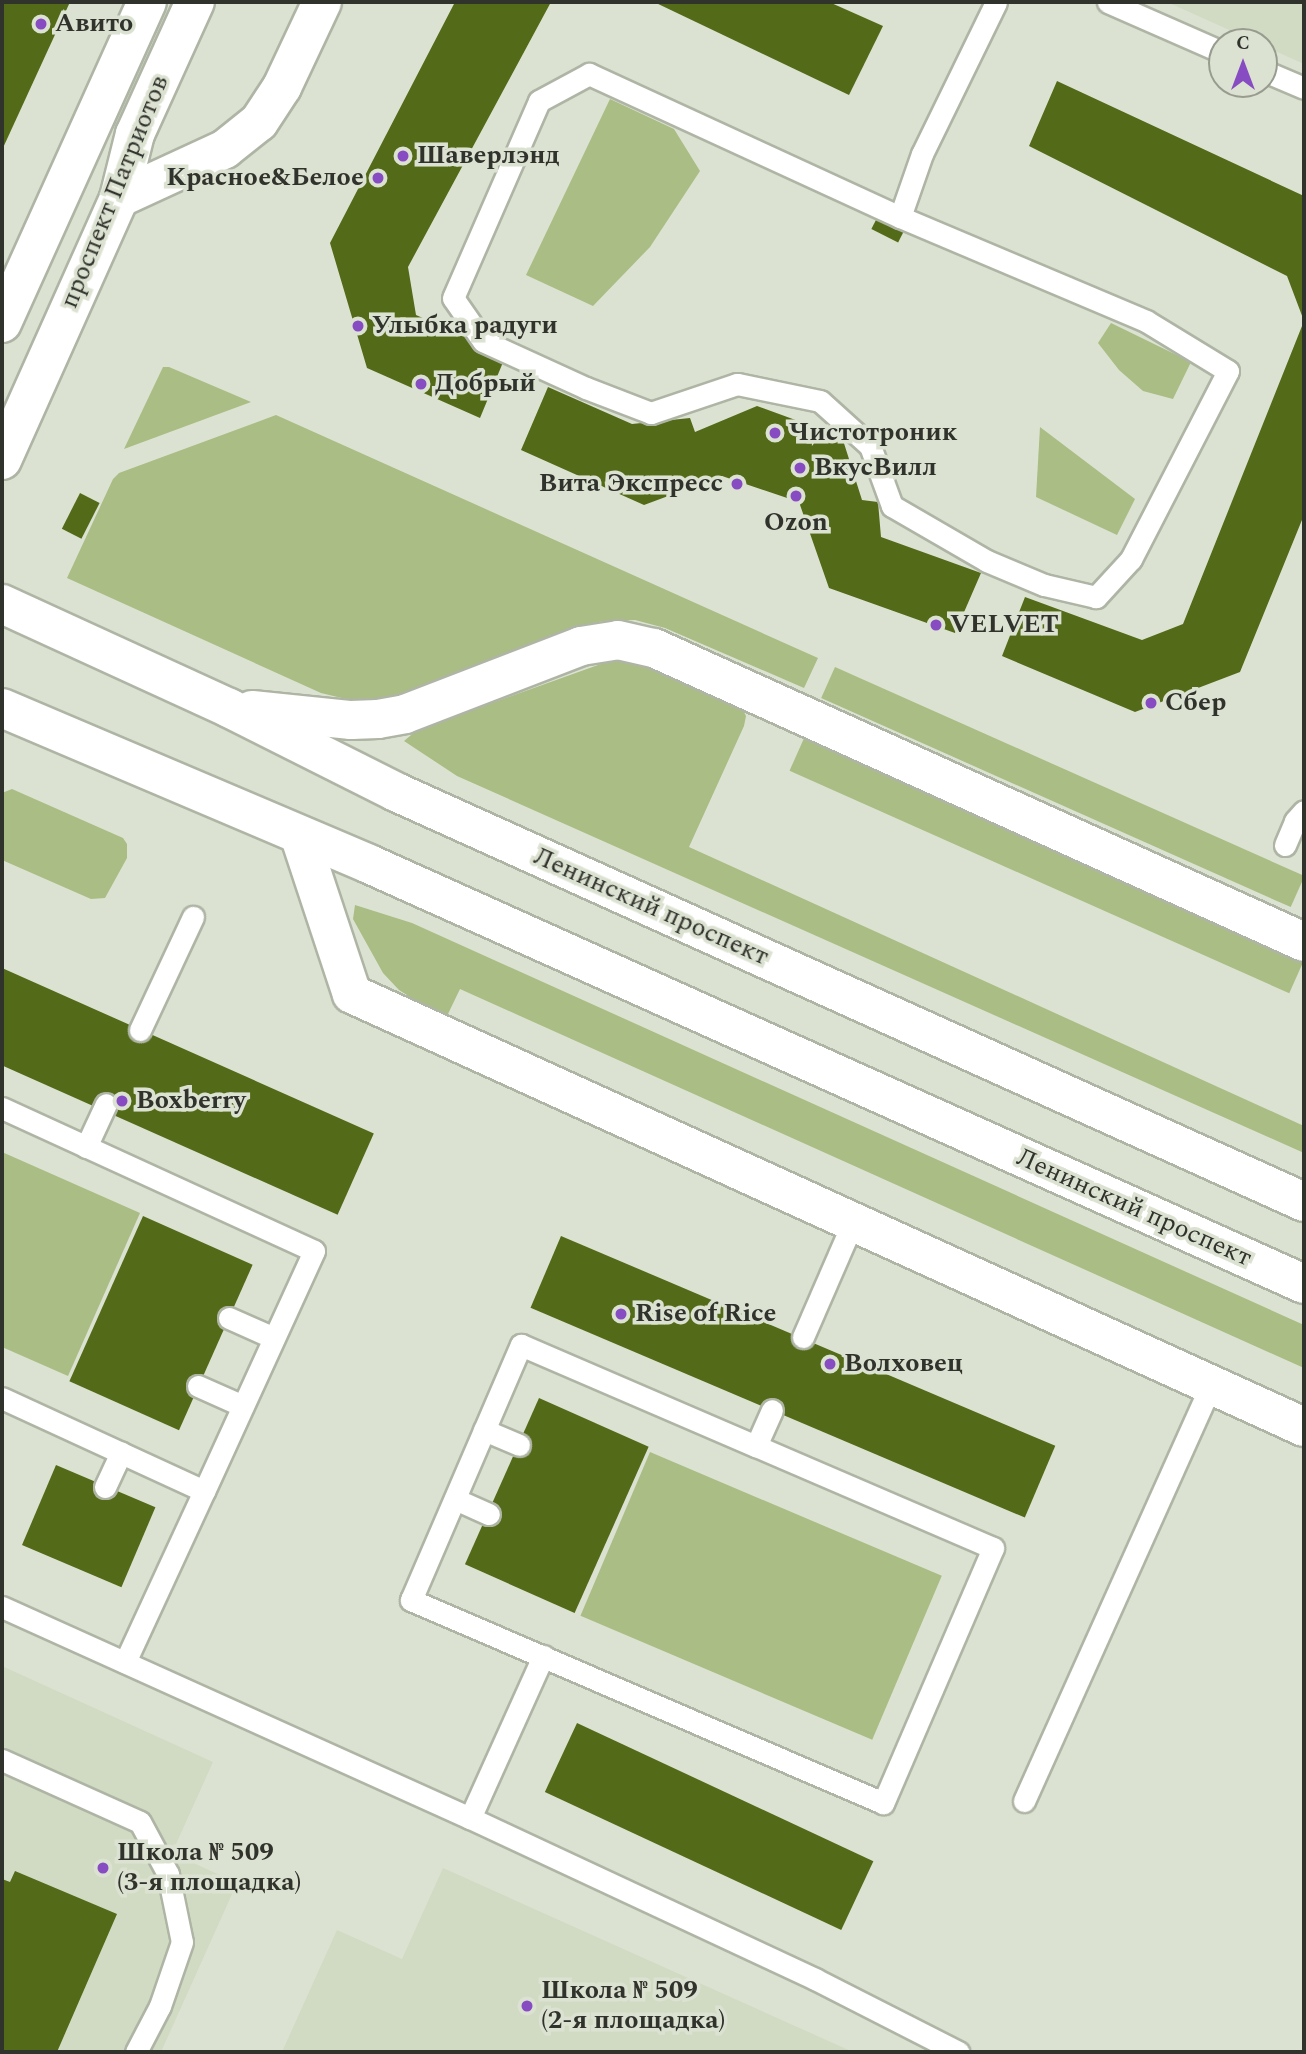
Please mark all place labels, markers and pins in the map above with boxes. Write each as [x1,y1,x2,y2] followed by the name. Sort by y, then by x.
[55,8,133,40] place label: Авито
[33,16,49,32] marker: Авито
[417,140,560,172] place label: Шаверлэнд
[395,148,411,164] marker: Шаверлэнд
[166,162,364,194] place label: Красное&Белое
[370,170,386,186] marker: Красное&Белое
[372,310,558,342] place label: Улыбка радуги
[350,318,366,334] marker: Улыбка радуги
[435,368,536,400] place label: Добрый
[413,376,429,392] marker: Добрый
[789,417,958,449] place label: Чистотроник
[767,425,783,441] marker: Чистотроник
[814,452,937,484] place label: ВкусВилл
[792,460,808,476] marker: ВкусВилл
[539,468,723,500] place label: Вита Экспресс
[729,476,745,492] marker: Вита Экспресс
[788,488,804,504] marker: Ozon
[764,507,828,539] place label: Ozon
[950,609,1059,641] place label: VELVET
[928,617,944,633] marker: VELVET
[1165,687,1226,719] place label: Сбер
[1143,695,1159,711] marker: Сбер
[136,1085,246,1117] place label: Boxberry
[114,1093,130,1109] marker: Boxberry
[635,1298,776,1330] place label: Rise of Rice
[613,1306,629,1322] marker: Rise of Rice
[844,1348,963,1380] place label: Волховец
[822,1356,838,1372] marker: Волховец
[117,1837,301,1898] place label: Школа № 509 (3-я площадка)
[95,1860,111,1876] marker: Школа № 509 (3-я площадка)
[541,1975,725,2036] place label: Школа № 509 (2-я площадка)
[519,1998,535,2014] marker: Школа № 509 (2-я площадка)

